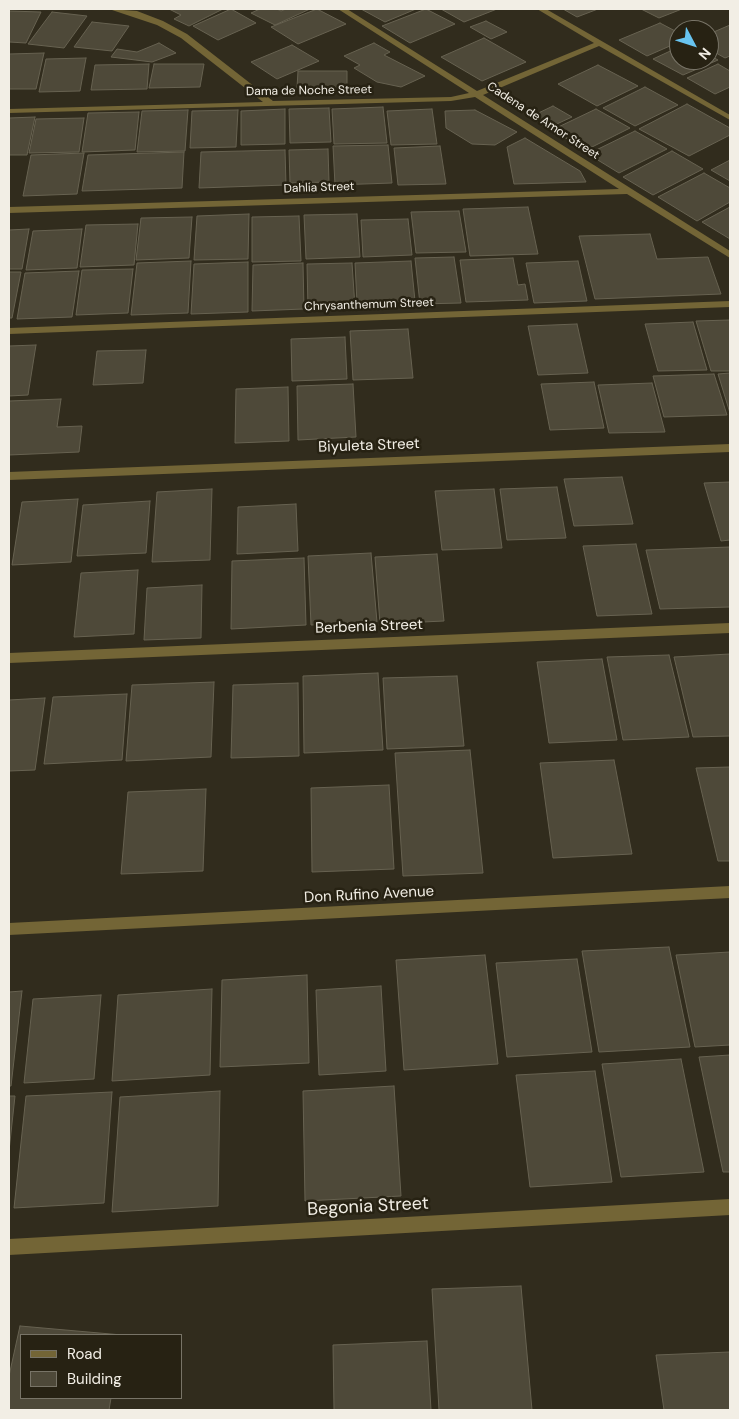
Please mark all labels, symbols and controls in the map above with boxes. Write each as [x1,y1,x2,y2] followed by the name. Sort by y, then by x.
[669,20,719,70] north arrow
[695,44,715,64] text: N
[484,79,602,163] street label: Cadena de Amor Street
[246,83,372,99] street label: Dama de Noche Street
[283,180,355,196] street label: Dahlia Street
[304,296,434,314] street label: Chrysanthemum Street
[318,435,420,457] street label: Biyuleta Street
[315,616,423,638] street label: Berbenia Street
[304,883,434,907] street label: Don Rufino Avenue
[307,1193,429,1221] street label: Begonia Street
[20,1334,182,1399] legend
[67,1344,102,1364] text: Road
[67,1369,122,1389] text: Building

